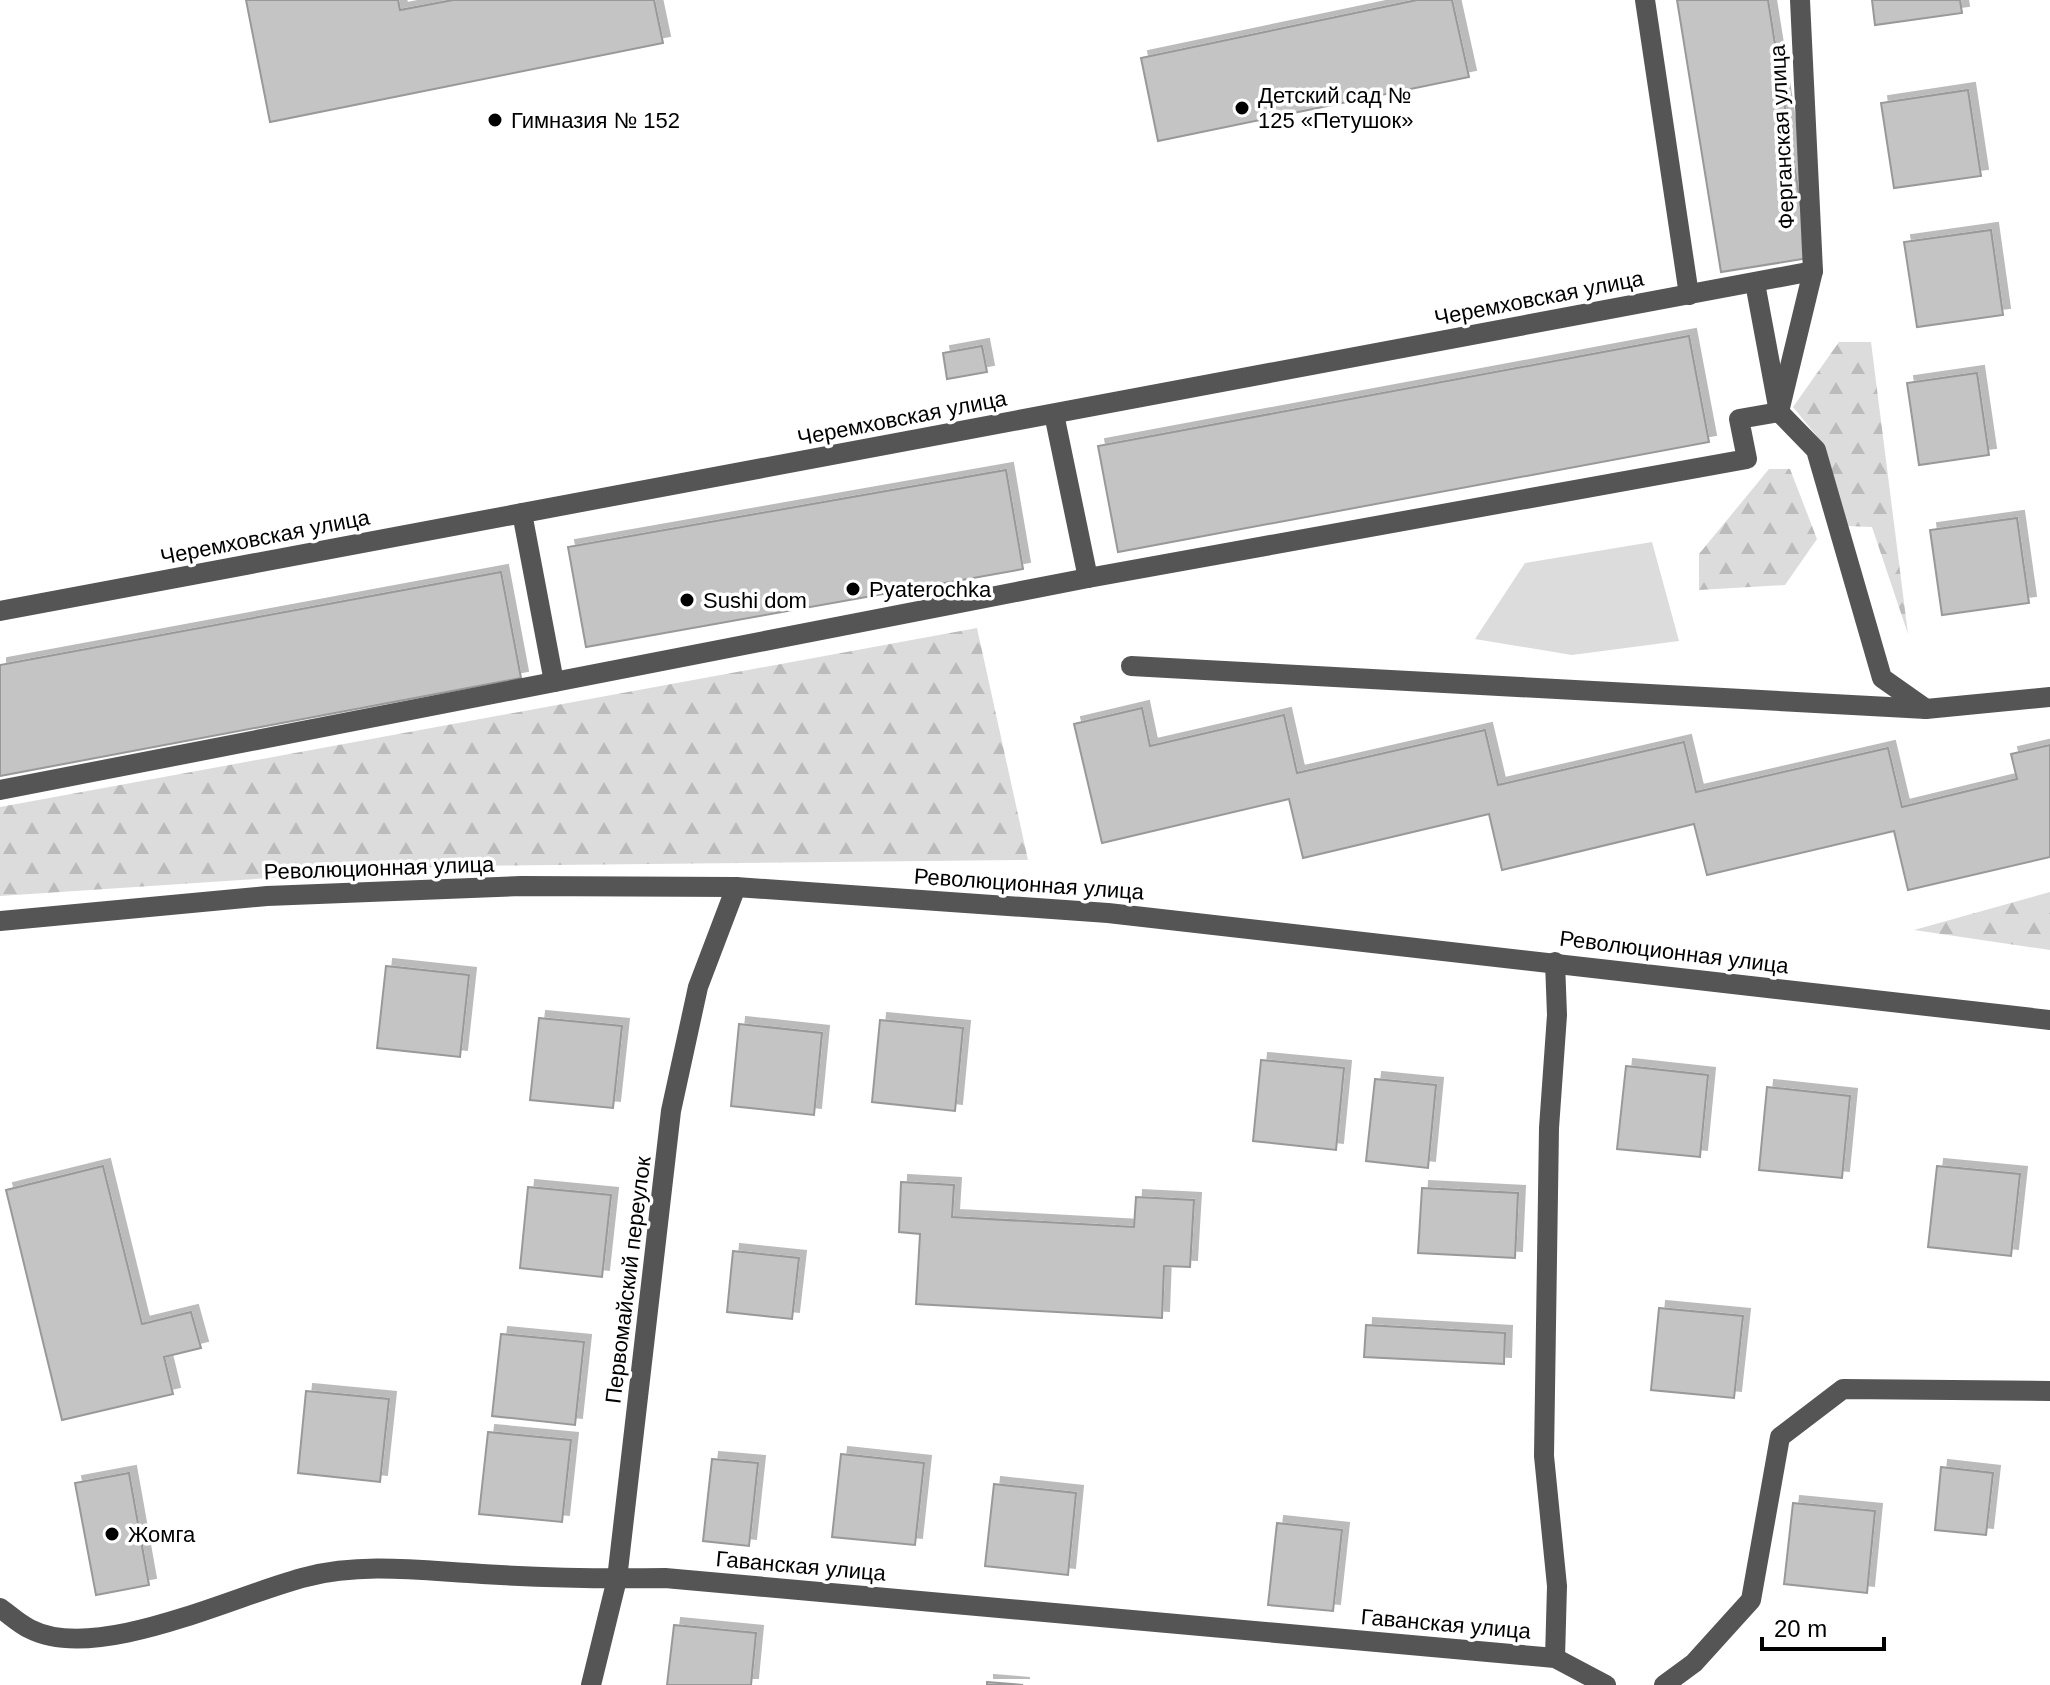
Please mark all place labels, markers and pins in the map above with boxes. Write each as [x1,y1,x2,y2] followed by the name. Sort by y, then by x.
[1258,83,1413,133] place label: Детский сад № 125 «Петушок»
[1233,99,1251,117] marker: Детский сад № 125 «Петушок»
[511,108,680,133] place label: Гимназия № 152
[486,111,504,129] marker: Гимназия № 152
[869,577,992,602] place label: Pyaterochka
[844,580,862,598] marker: Pyaterochka
[703,588,807,613] place label: Sushi dom
[678,591,696,609] marker: Sushi dom
[128,1522,196,1547] place label: Жомга
[103,1525,121,1543] marker: Жомга

